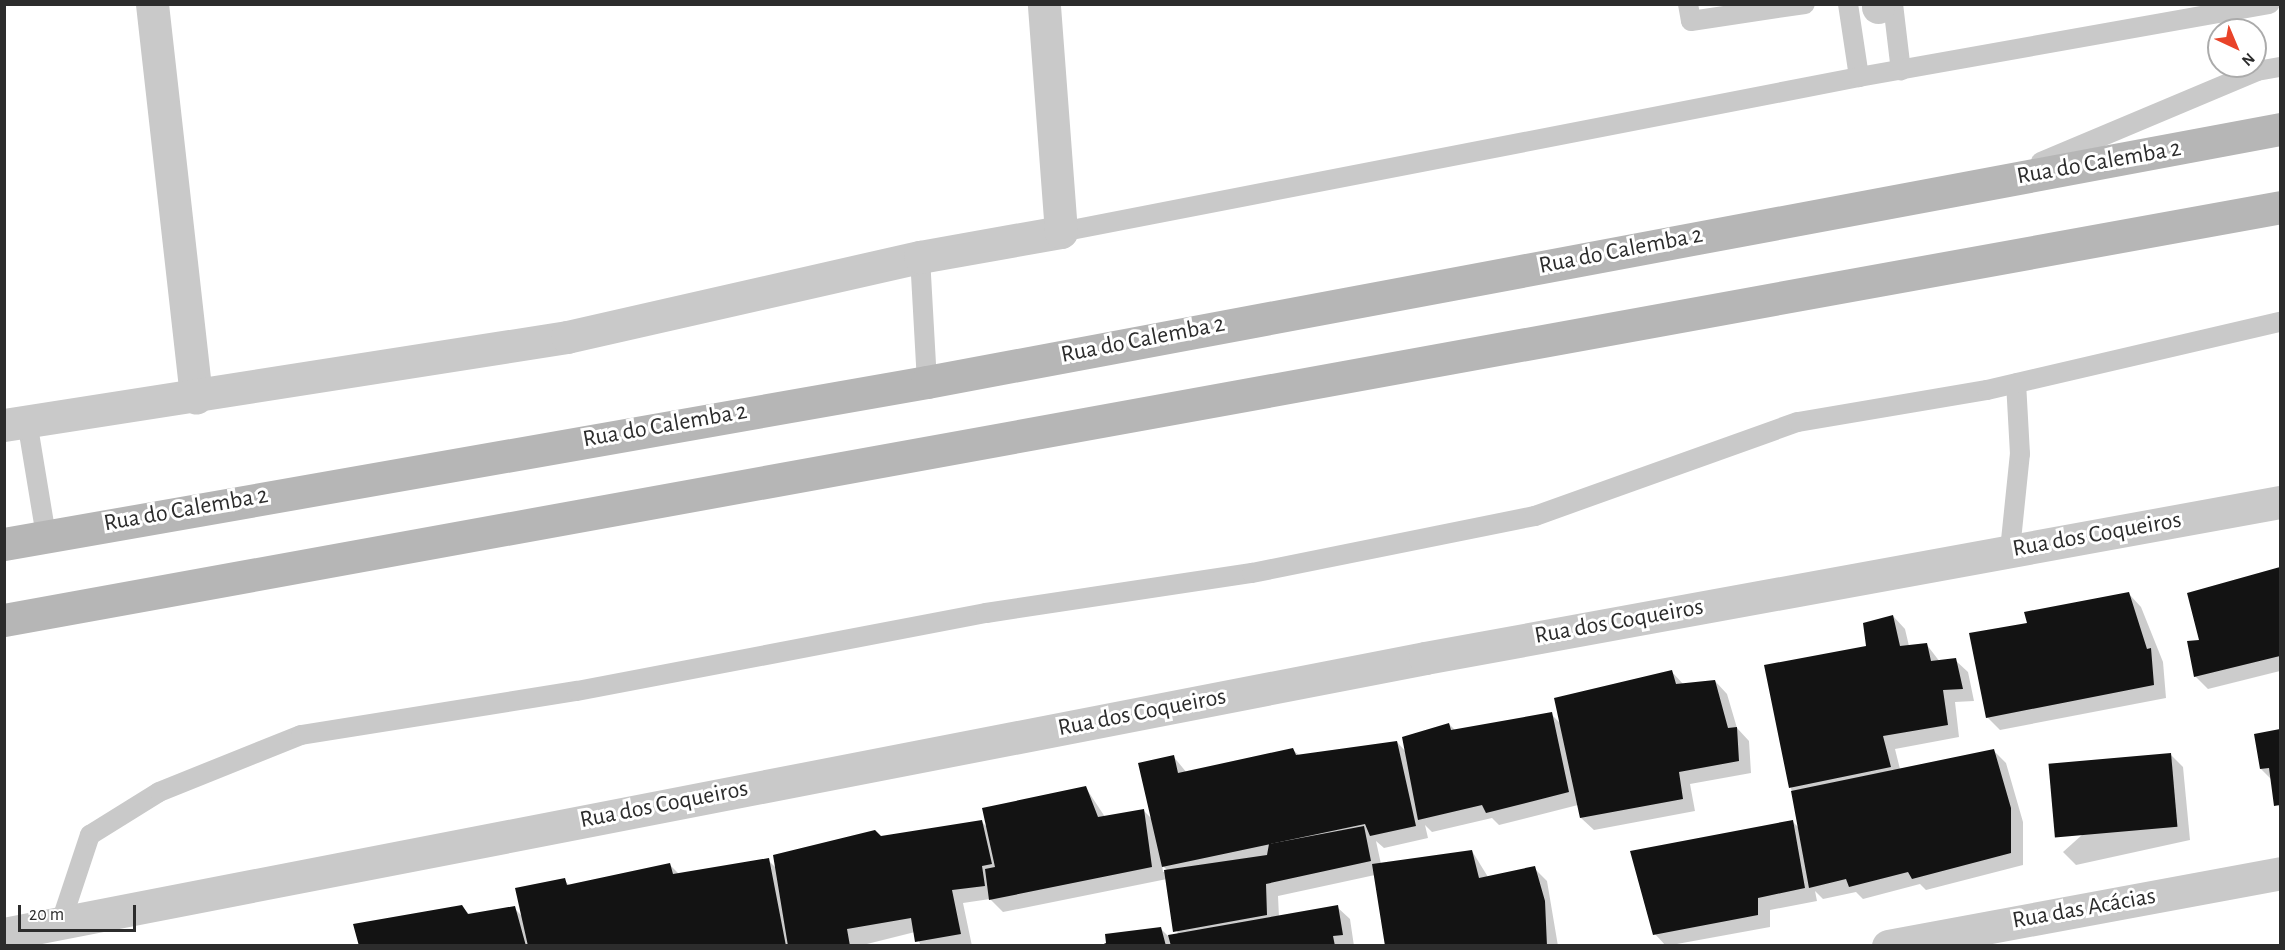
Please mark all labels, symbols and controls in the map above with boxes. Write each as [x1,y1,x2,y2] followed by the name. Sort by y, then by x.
[2207,18,2267,78] north arrow
[2239,50,2258,69] text: N
[2015,134,2183,192] street label: Rua do Calemba 2
[1537,221,1705,281] street label: Rua do Calemba 2
[1059,310,1227,370] street label: Rua do Calemba 2
[581,397,749,455] street label: Rua do Calemba 2
[102,481,270,539] street label: Rua do Calemba 2
[2010,506,2184,564] street label: Rua dos Coqueiros
[1532,593,1706,651] street label: Rua dos Coqueiros
[1055,683,1229,743] street label: Rua dos Coqueiros
[577,775,751,835] street label: Rua dos Coqueiros
[2010,882,2158,936] street label: Rua das Acácias
[21,893,140,931] scale bar
[29,906,64,924] text: 20 m

